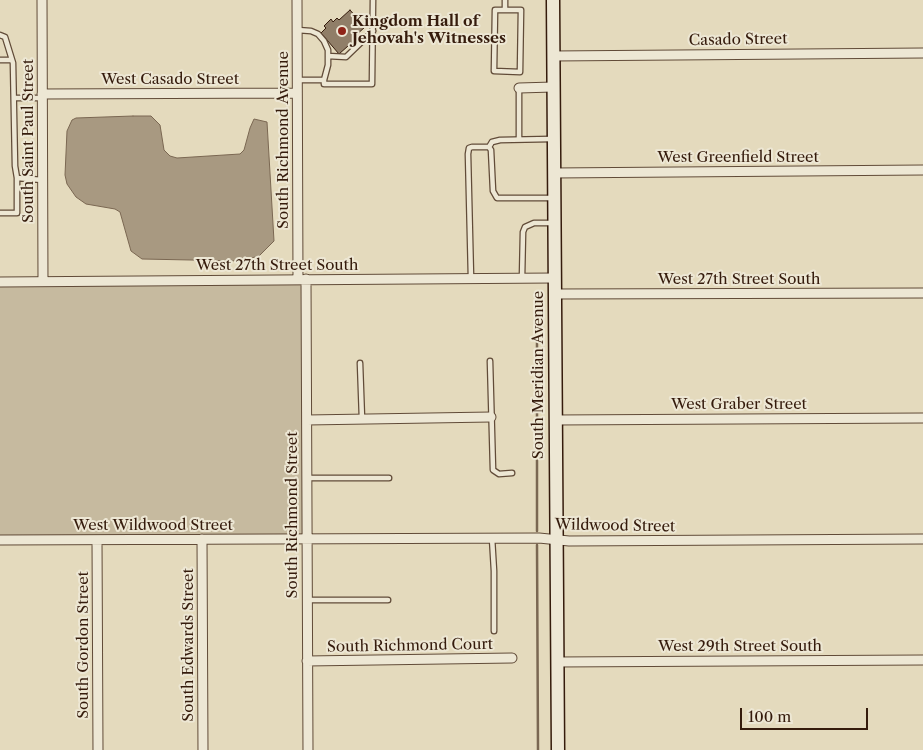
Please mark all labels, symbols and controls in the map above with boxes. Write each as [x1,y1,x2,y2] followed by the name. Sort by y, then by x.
[352,13,506,48] place label: Kingdom Hall of Jehovah's Witnesses
[336,25,348,37] marker: Kingdom Hall of Jehovah's Witnesses
[688,30,788,50] street label: Casado Street
[275,51,293,229] street label: South Richmond Avenue
[20,59,38,223] street label: South Saint Paul Street
[101,71,239,89] street label: West Casado Street
[657,149,819,167] street label: West Greenfield Street
[196,257,358,275] street label: West 27th Street South
[658,271,820,289] street label: West 27th Street South
[530,291,548,459] street label: South Meridian Avenue
[671,396,807,414] street label: West Graber Street
[284,431,302,599] street label: South Richmond Street
[555,516,675,536] street label: Wildwood Street
[73,517,233,535] street label: West Wildwood Street
[180,568,198,722] street label: South Edwards Street
[75,571,93,719] street label: South Gordon Street
[327,636,493,656] street label: South Richmond Court
[658,638,822,656] street label: West 29th Street South
[743,698,870,730] scale bar
[748,707,791,726] text: 100 m

